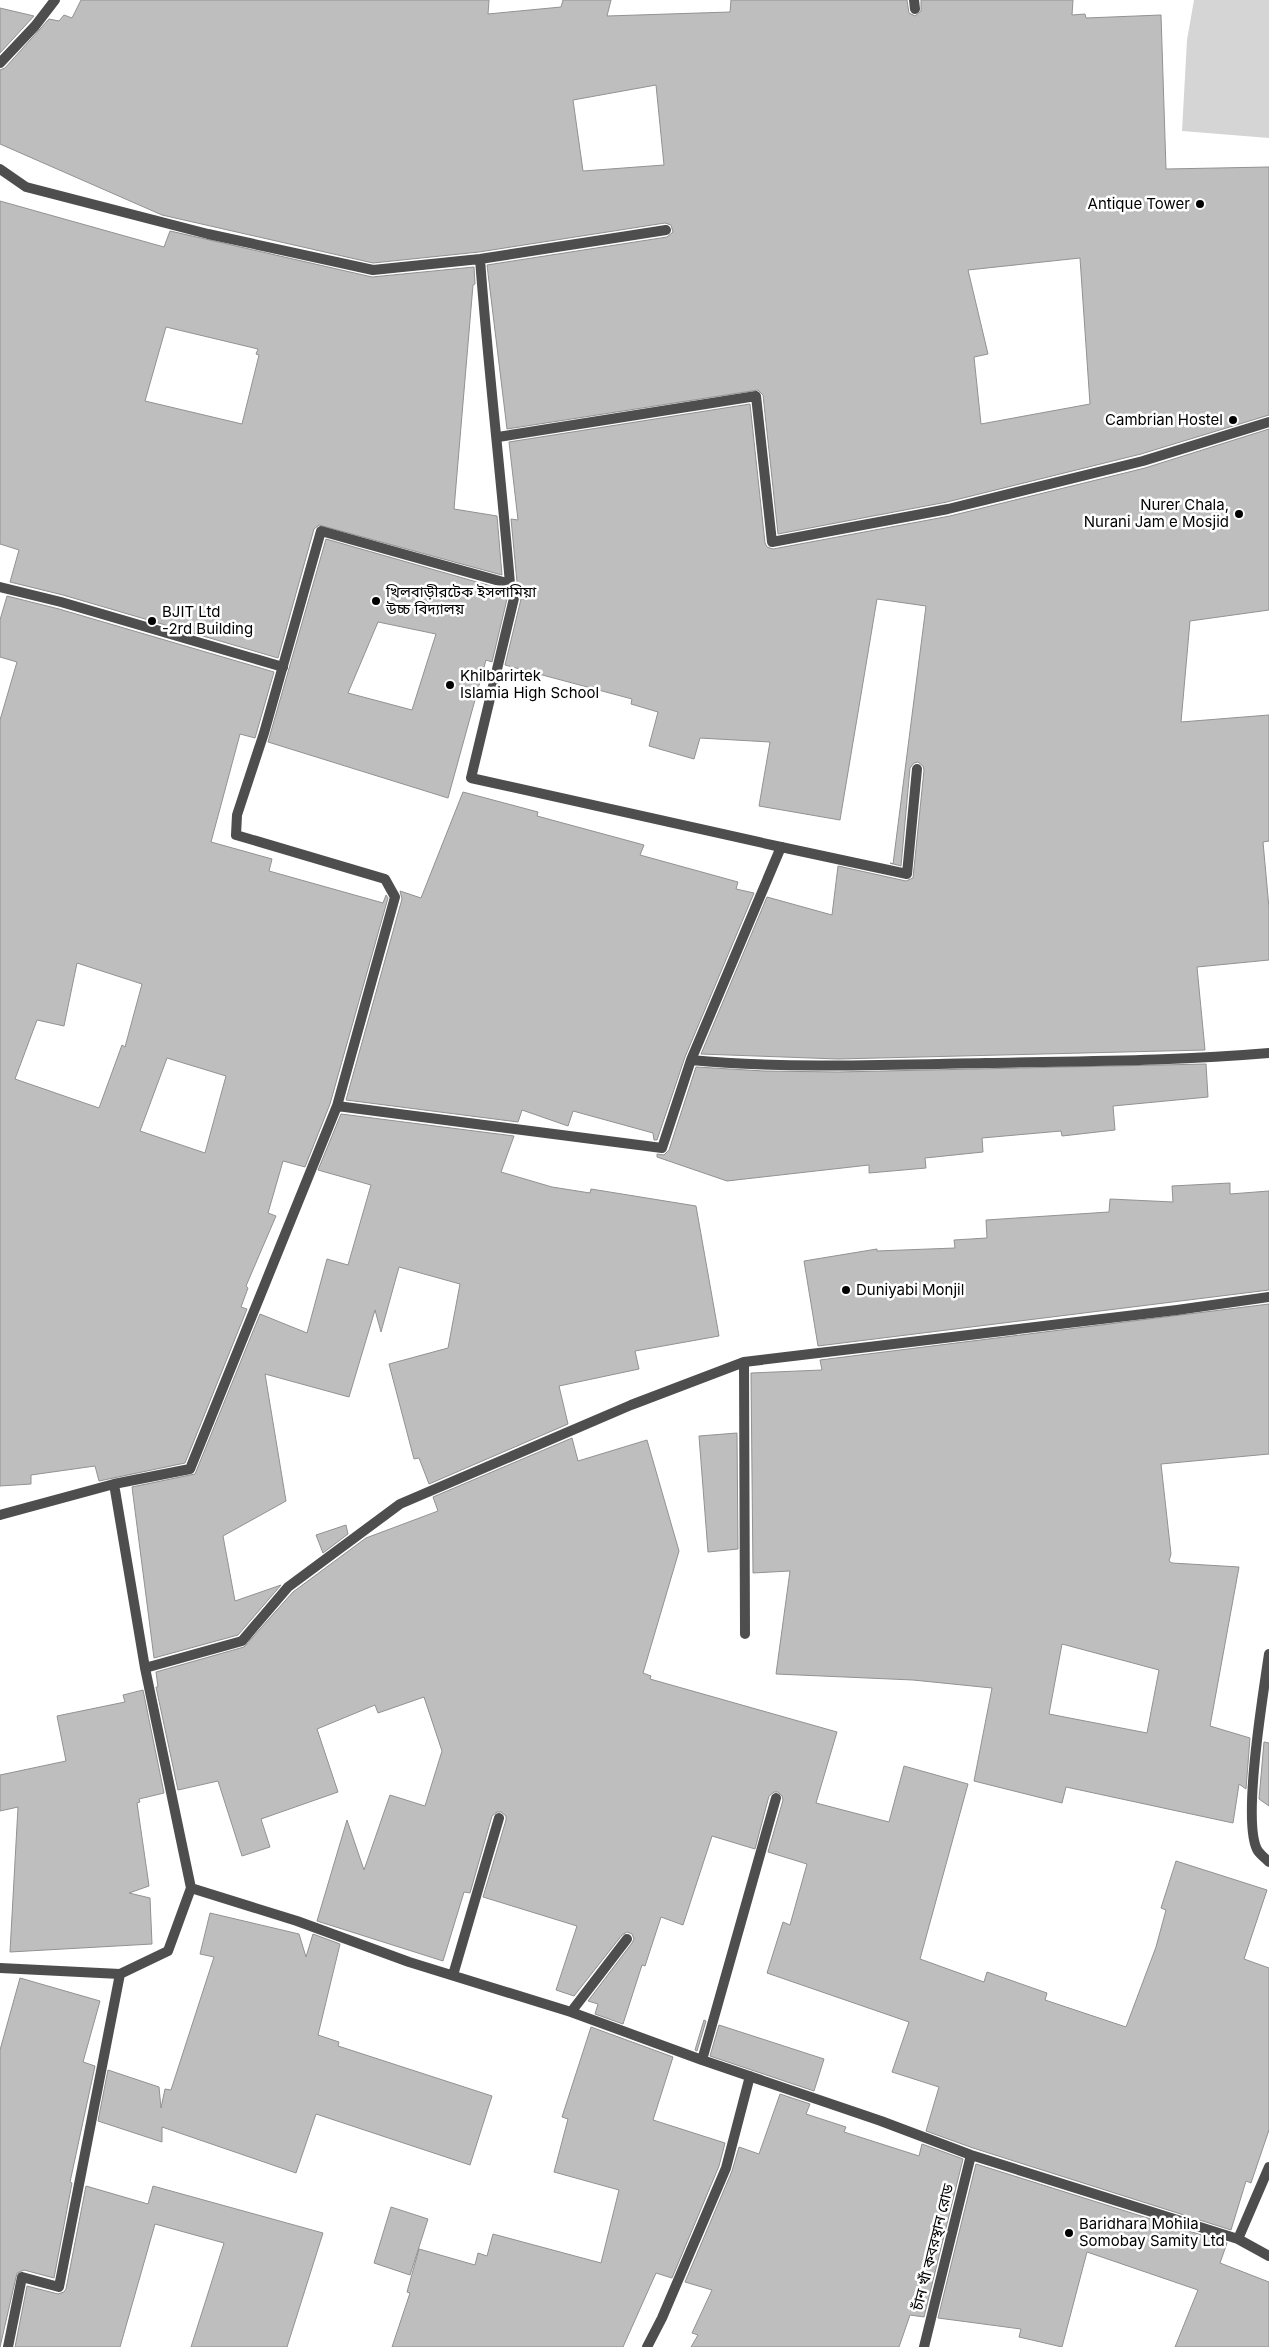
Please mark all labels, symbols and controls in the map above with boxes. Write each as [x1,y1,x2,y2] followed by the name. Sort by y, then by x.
[1088,194,1190,213] place label: Antique Tower
[1194,198,1206,210] marker: Antique Tower
[1105,410,1223,429] place label: Cambrian Hostel
[1227,414,1239,426] marker: Cambrian Hostel
[1084,495,1229,531] place label: Nurer Chala, Nurani Jam e Mosjid
[1233,508,1245,520] marker: Nurer Chala, Nurani Jam e Mosjid
[385,582,537,618] place label: খিলবাড়ীরটেক ইসলামিয়া উচ্চ বিদ্যালয়
[370,595,382,607] marker: খিলবাড়ীরটেক ইসলামিয়া উচ্চ বিদ্যালয়
[162,602,253,638] place label: BJIT Ltd -2rd Building
[146,615,158,627] marker: BJIT Ltd -2rd Building
[460,666,599,702] place label: Khilbarirtek Islamia High School
[444,679,456,691] marker: Khilbarirtek Islamia High School
[856,1280,964,1299] place label: Duniyabi Monjil
[840,1284,852,1296] marker: Duniyabi Monjil
[907,2181,957,2313] street label: চাঁন খাঁ কবরস্থান রোড
[1079,2214,1225,2250] place label: Baridhara Mohila Somobay Samity Ltd
[1063,2227,1075,2239] marker: Baridhara Mohila Somobay Samity Ltd

